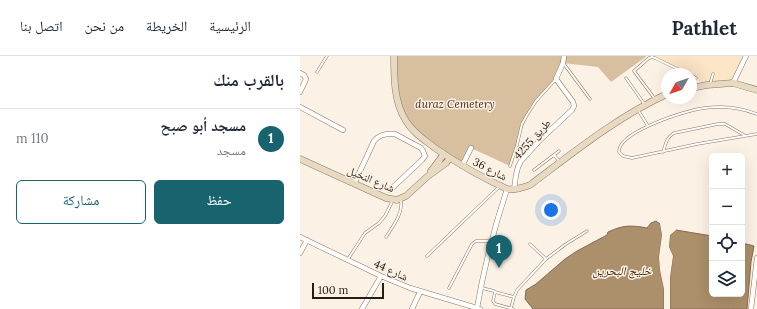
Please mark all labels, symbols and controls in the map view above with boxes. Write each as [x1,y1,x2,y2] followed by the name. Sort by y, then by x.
[672,16,737,40] text: Pathlet
[20,17,62,35] text: اتصل بنا
[84,17,124,35] text: من نحن
[146,17,187,35] text: الخريطة
[209,17,251,35] text: الرئيسية
[661,68,697,104] north arrow
[213,69,284,91] text: بالقرب منك
[415,97,495,111] park label: duraz Cemetery
[161,116,246,135] text: مسجد أبو صبح
[510,116,554,162] street label: طريق 4255
[16,130,49,147] text: 110 m
[268,130,274,147] text: 1
[217,142,246,159] text: مسجد
[709,153,745,297] map controls
[709,153,745,189] button: +
[471,155,509,183] street label: شارع 36
[345,163,397,195] street label: شارع النخيل
[16,180,146,224] button: مشاركة
[154,180,284,224] button: حفظ
[709,189,745,225] button: −
[541,200,561,220] your location
[709,225,745,261] button: locate
[486,235,512,268] pin: 1
[372,256,410,284] street label: شارع 44
[709,261,745,297] button: layers
[593,263,652,279] water label: خليج البحرين
[312,281,384,300] scale bar
[318,283,348,297] text: 100 m

